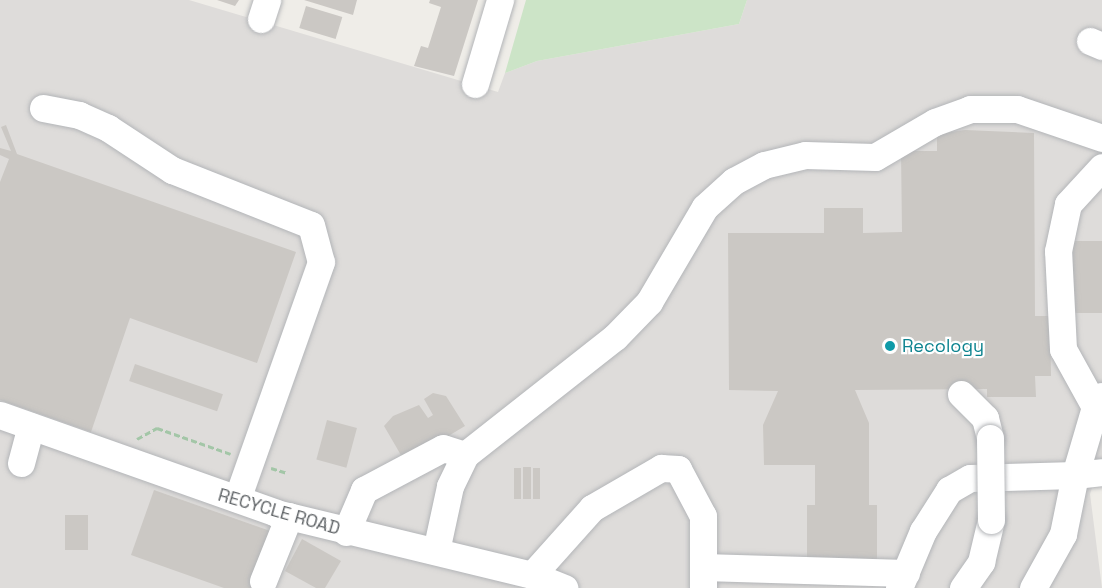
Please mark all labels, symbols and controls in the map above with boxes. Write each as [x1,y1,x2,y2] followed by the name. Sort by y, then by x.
[902,335,984,357] place label: Recology
[883,339,897,353] marker: Recology
[216,484,342,540] street label: RECYCLE ROAD

